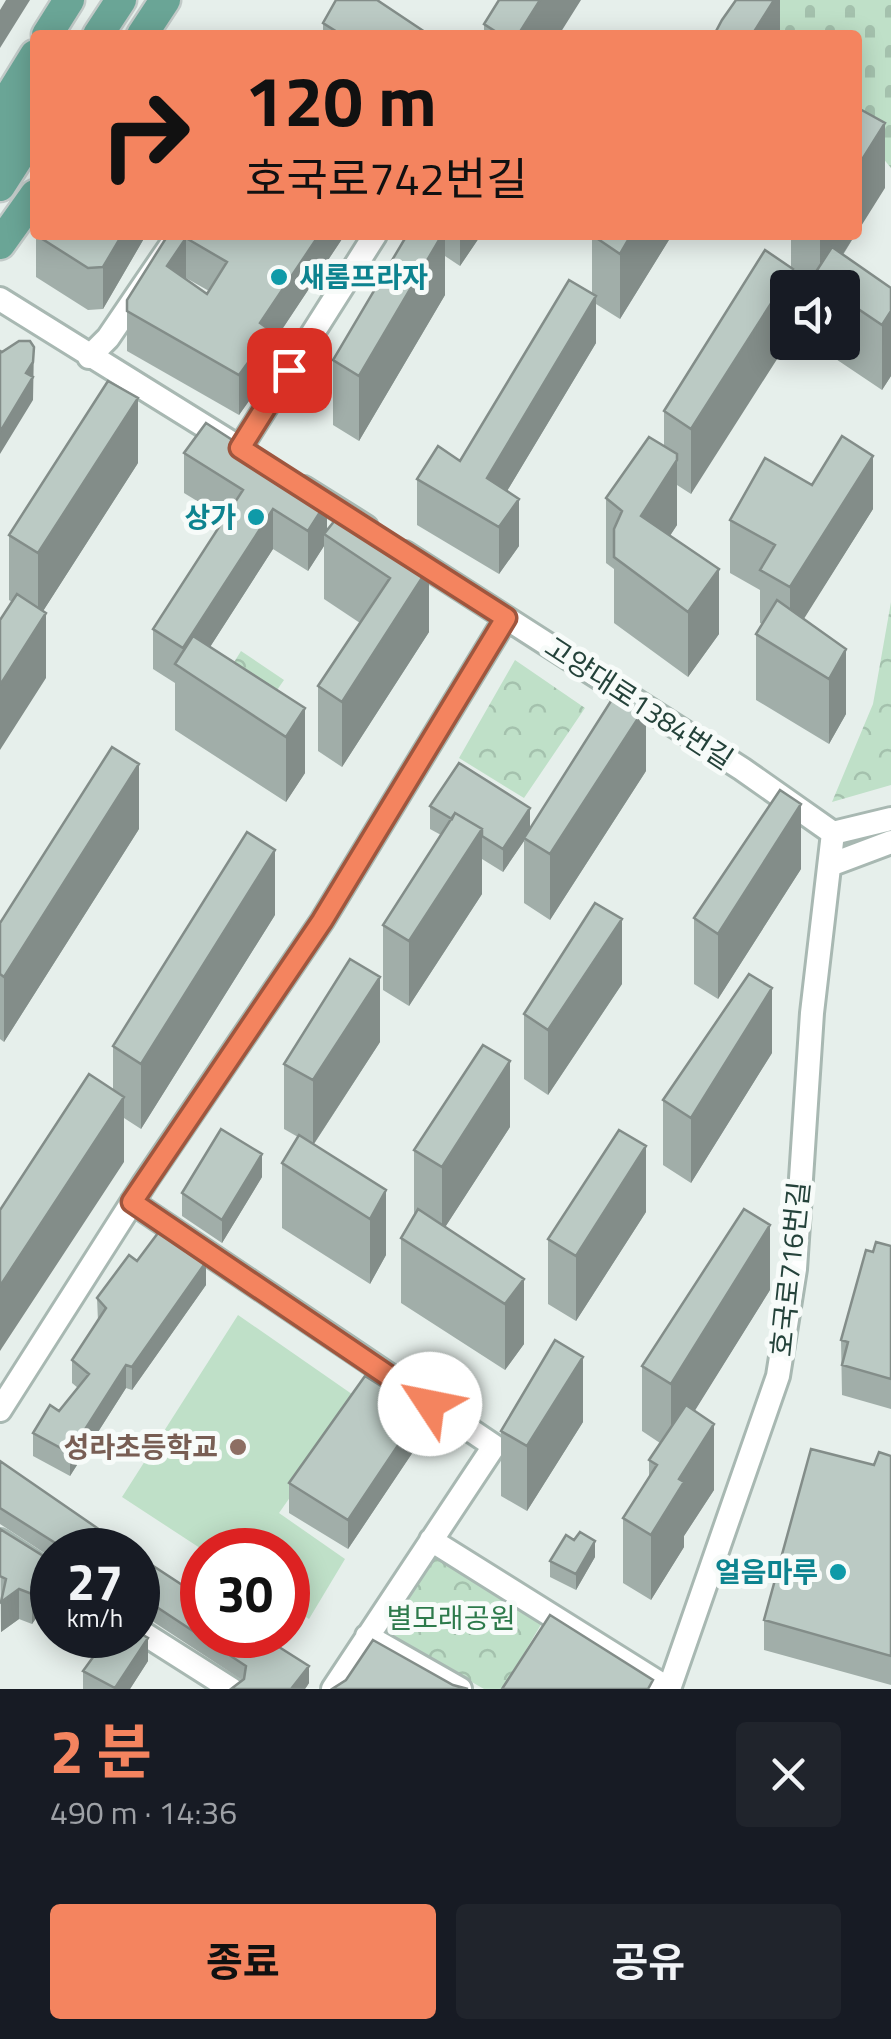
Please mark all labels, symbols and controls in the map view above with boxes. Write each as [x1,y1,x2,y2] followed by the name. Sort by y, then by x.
[245,47,437,153] text: 120 m
[80,70,210,200] icon: right
[245,144,528,212] text: 호국로742번길
[299,255,428,298] place label: 새롬프라자
[268,266,290,288] marker: 새롬프라자
[770,270,860,360] map controls
[770,270,860,360] button: sound
[247,328,332,413] pin
[262,343,317,398] icon: arrive
[184,495,236,538] place label: 상가
[245,506,267,528] marker: 상가
[536,625,742,780] street label: 고양대로1384번길
[759,1179,820,1359] street label: 호국로716번길
[378,1352,482,1456] position arrow
[63,1425,218,1468] place label: 성라초등학교
[227,1436,249,1458] marker: 성라초등학교
[180,1528,310,1658] speed limit sign: 30
[67,1543,123,1619] text: 27
[715,1550,818,1593] place label: 얼음마루
[827,1561,849,1583] marker: 얼음마루
[387,1596,515,1639] park label: 별모래공원
[67,1599,123,1637] text: km/h
[50,1705,152,1796] text: 2 분
[736,1722,841,1827] button: close
[50,1788,237,1836] text: 490 m · 14:36
[50,1904,436,2019] button: 종료
[456,1904,841,2019] button: 공유

